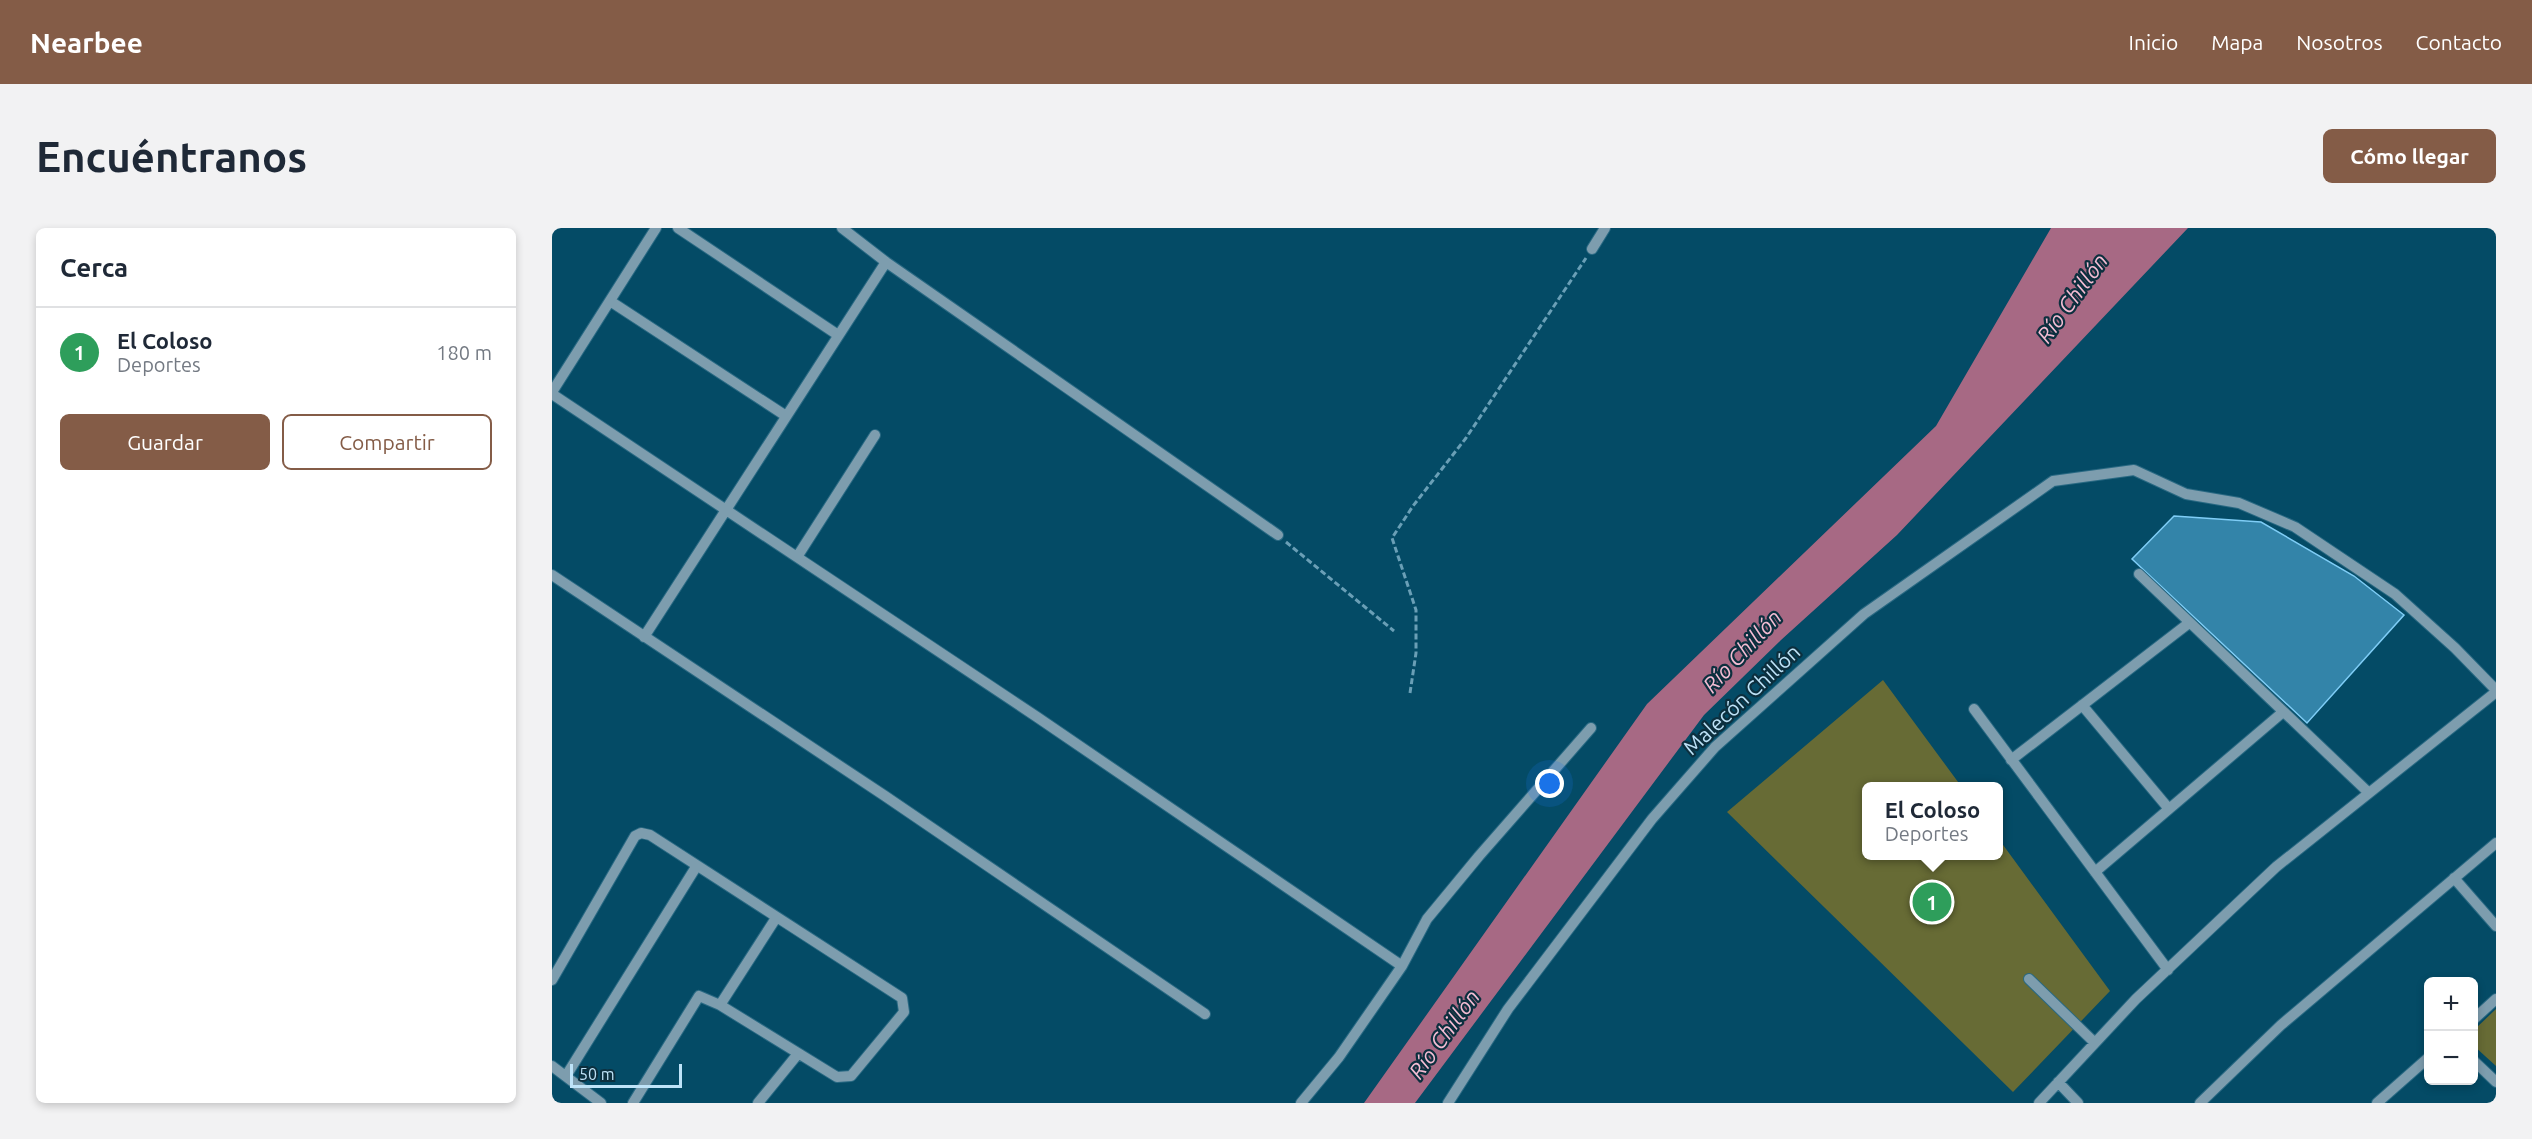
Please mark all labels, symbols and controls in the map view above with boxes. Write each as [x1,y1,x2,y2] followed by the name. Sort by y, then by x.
[30,27,143,58] text: Nearbee
[2129,30,2178,54] text: Inicio
[2211,30,2263,54] text: Mapa
[2296,30,2383,54] text: Nosotros
[2416,30,2502,54] text: Contacto
[2323,129,2496,183] button: Cómo llegar
[36,133,307,180] text: Encuéntranos
[2031,248,2112,347] water label: Río Chillón
[60,253,128,282] text: Cerca
[117,328,213,353] text: El Coloso
[74,341,85,364] text: 1
[436,341,492,364] text: 180 m
[117,353,201,376] text: Deportes
[60,414,270,470] button: Guardar
[282,414,492,470] button: Compartir
[1697,604,1786,697] water label: Río Chillón
[1678,639,1804,759] street label: Malecón Chillón
[1535,769,1564,798] your location
[1862,782,2003,860] popup
[1885,797,1980,822] text: El Coloso
[1885,822,1968,845] text: Deportes
[1912,880,1952,924] pin: 1
[2424,977,2478,1085] map controls
[2424,977,2478,1031] button: +
[1403,984,1484,1083] water label: Río Chillón
[2424,1031,2478,1085] button: −
[570,1061,682,1088] scale bar
[579,1065,615,1083] text: 50 m

